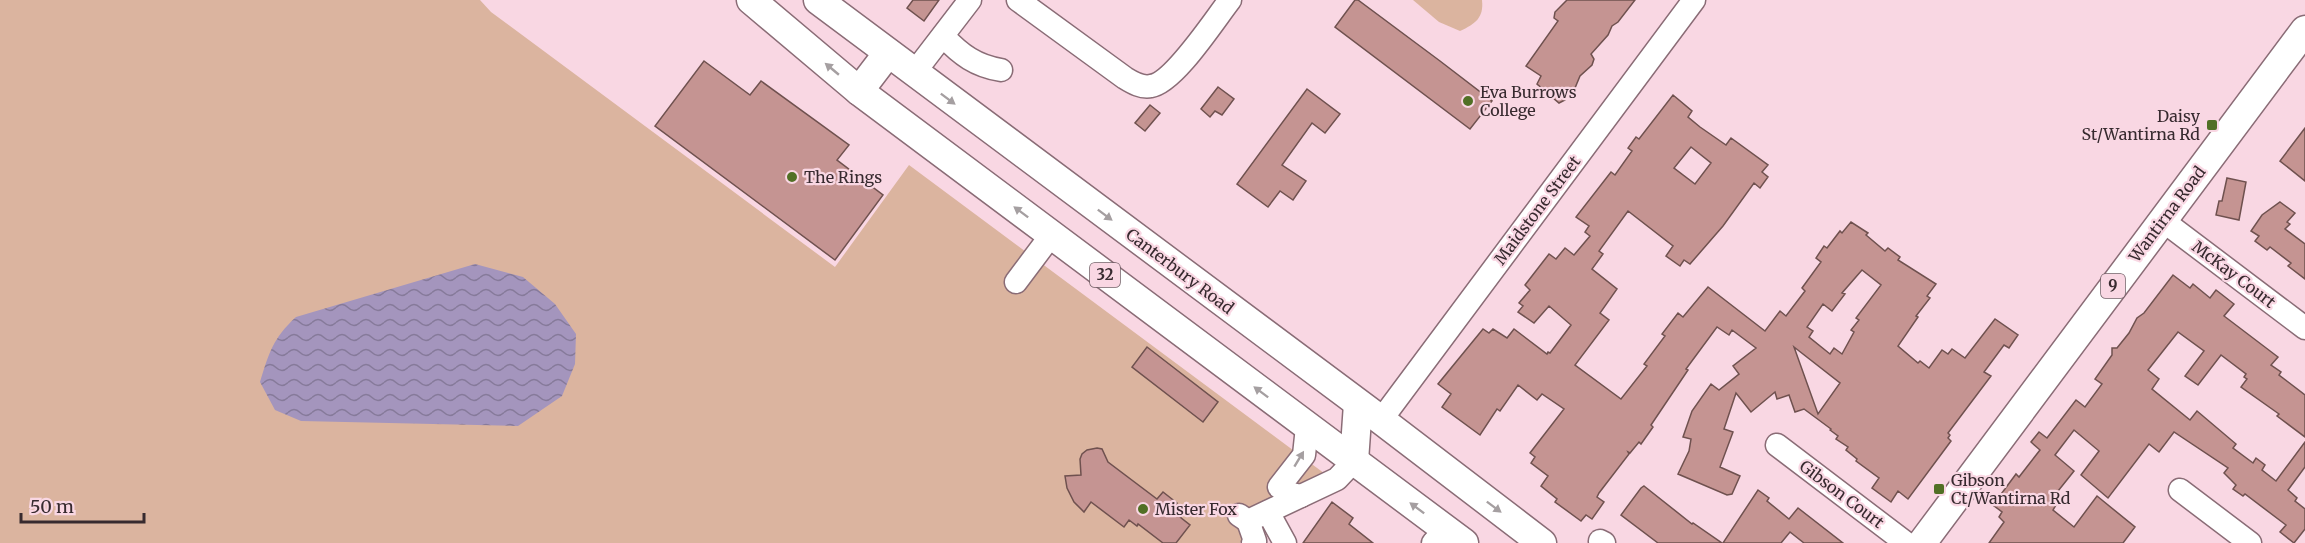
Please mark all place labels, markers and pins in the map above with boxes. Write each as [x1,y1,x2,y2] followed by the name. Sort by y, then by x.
[1480,82,1577,120] place label: Eva Burrows College
[1461,94,1475,108] marker: Eva Burrows College
[2082,106,2201,144] place label: Daisy St/Wantirna Rd
[2205,118,2219,132] marker: Daisy St/Wantirna Rd
[804,167,882,187] place label: The Rings
[785,170,799,184] marker: The Rings
[1951,470,2071,508] place label: Gibson Ct/Wantirna Rd
[1932,482,1946,496] marker: Gibson Ct/Wantirna Rd
[1155,499,1237,519] place label: Mister Fox
[1136,502,1150,516] marker: Mister Fox

